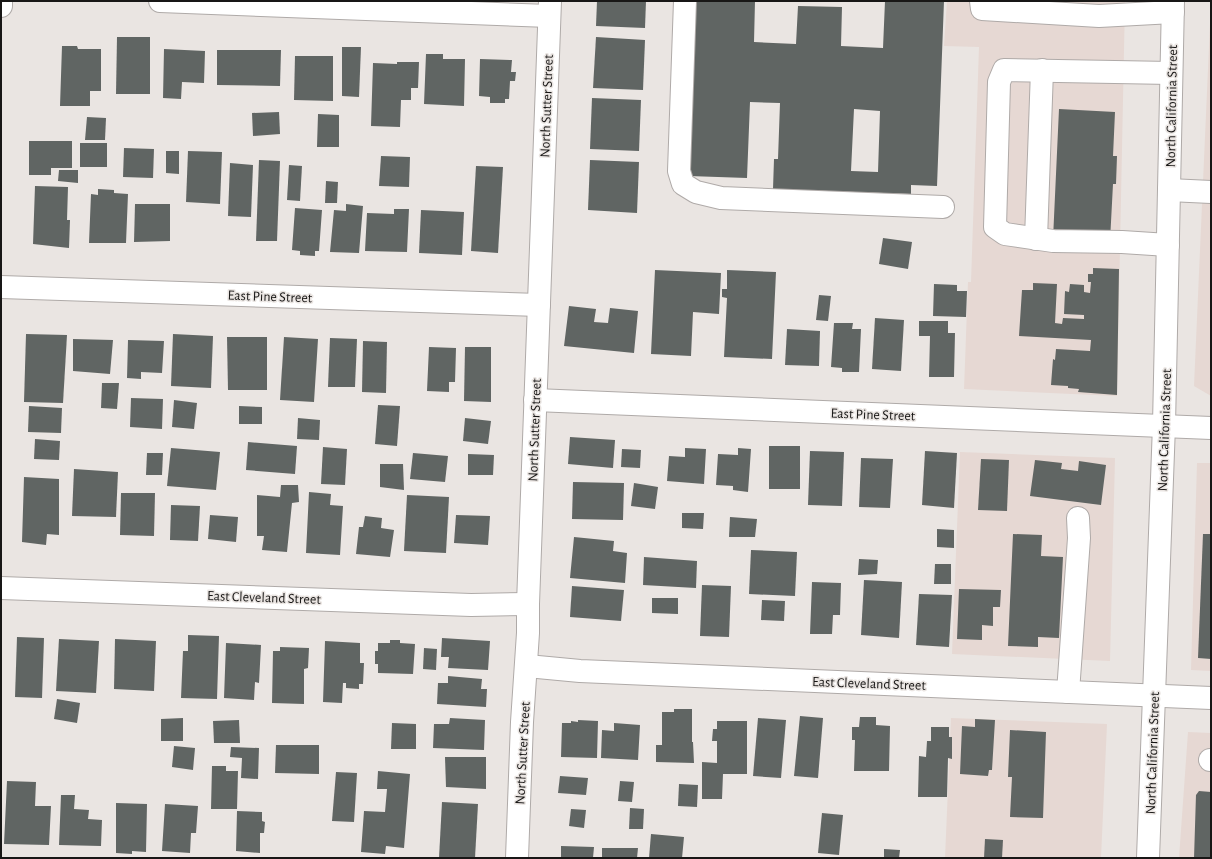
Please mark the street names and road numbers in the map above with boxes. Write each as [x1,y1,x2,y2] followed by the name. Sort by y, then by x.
[1164,44,1180,168] street label: North California Street
[538,54,556,158] street label: North Sutter Street
[227,289,313,305] street label: East Pine Street
[1156,368,1174,492] street label: North California Street
[526,378,544,482] street label: North Sutter Street
[830,407,916,423] street label: East Pine Street
[207,589,322,607] street label: East Cleveland Street
[812,675,927,693] street label: East Cleveland Street
[1144,691,1162,815] street label: North California Street
[513,701,533,805] street label: North Sutter Street

